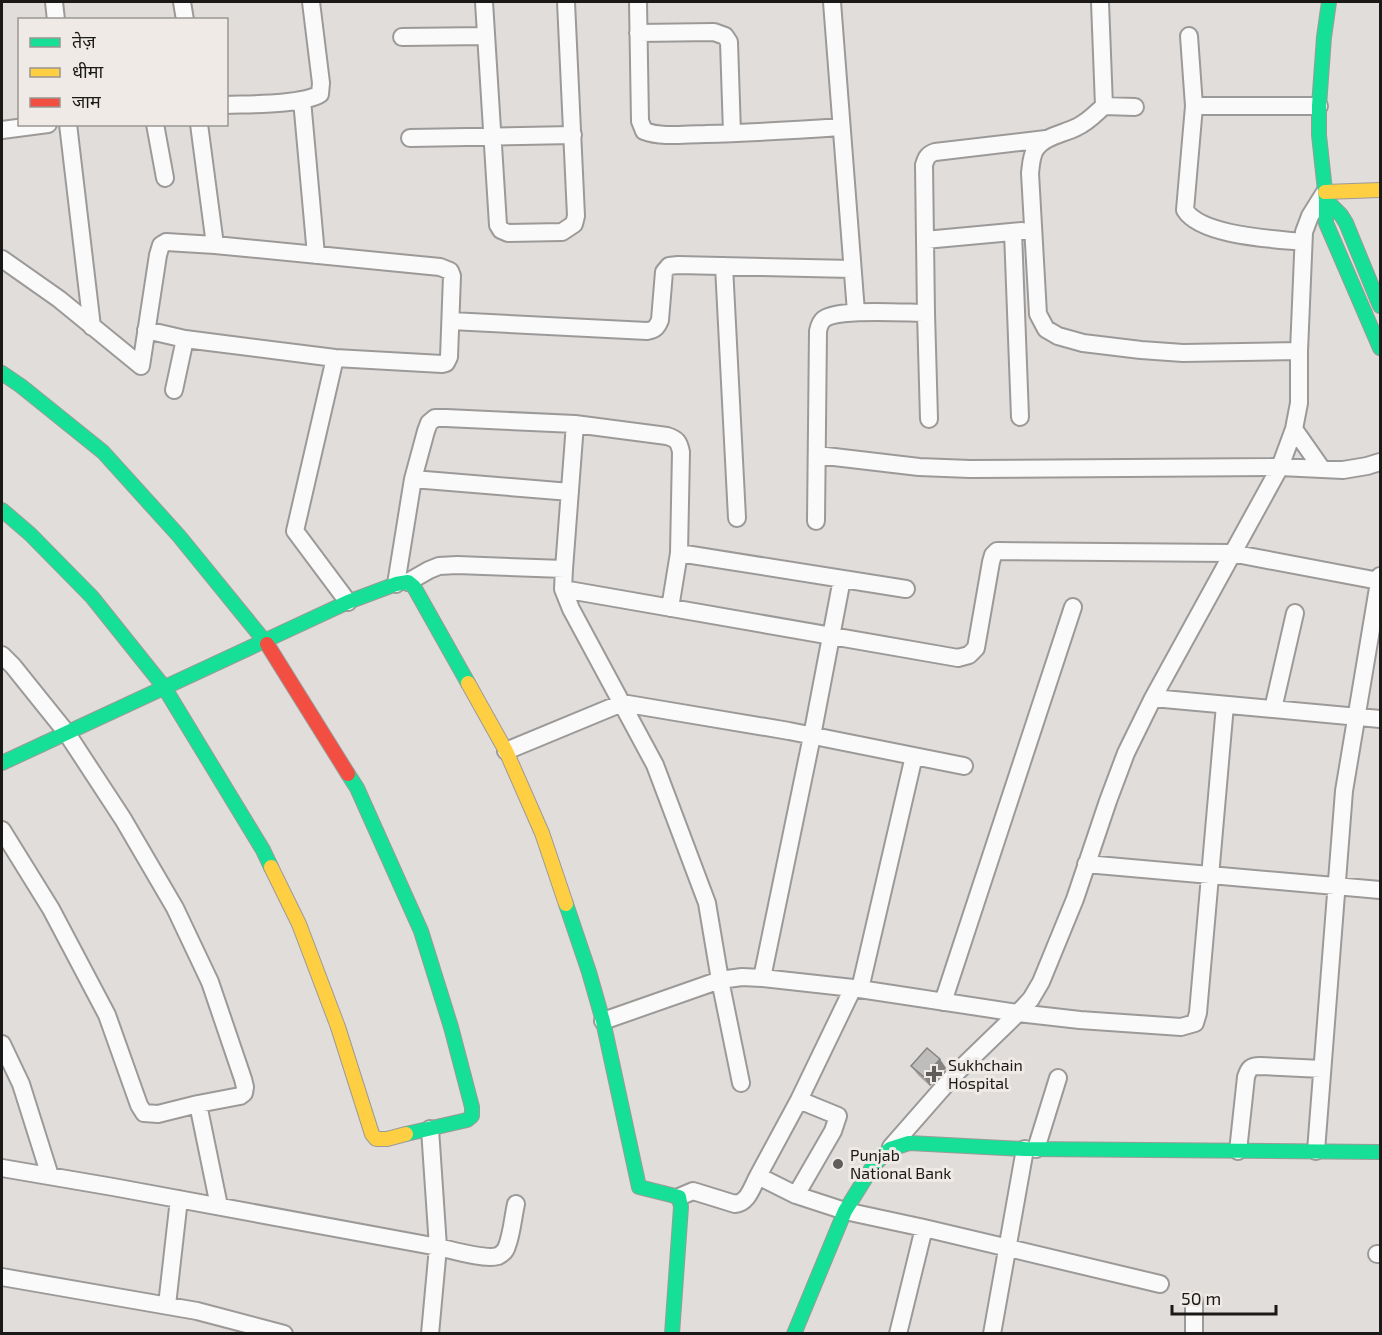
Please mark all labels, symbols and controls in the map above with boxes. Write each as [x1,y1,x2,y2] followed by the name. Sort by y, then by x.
[18,18,228,126] legend
[72,30,96,52] text: तेज़
[72,60,103,82] text: धीमा
[72,90,102,112] text: जाम
[948,1055,1023,1092] place label: Sukhchain Hospital
[925,1065,943,1083] marker: Sukhchain Hospital
[850,1145,951,1182] place label: Punjab National Bank
[831,1157,845,1171] marker: Punjab National Bank
[1172,1278,1276,1316] scale bar
[1181,1287,1221,1309] text: 50 m

